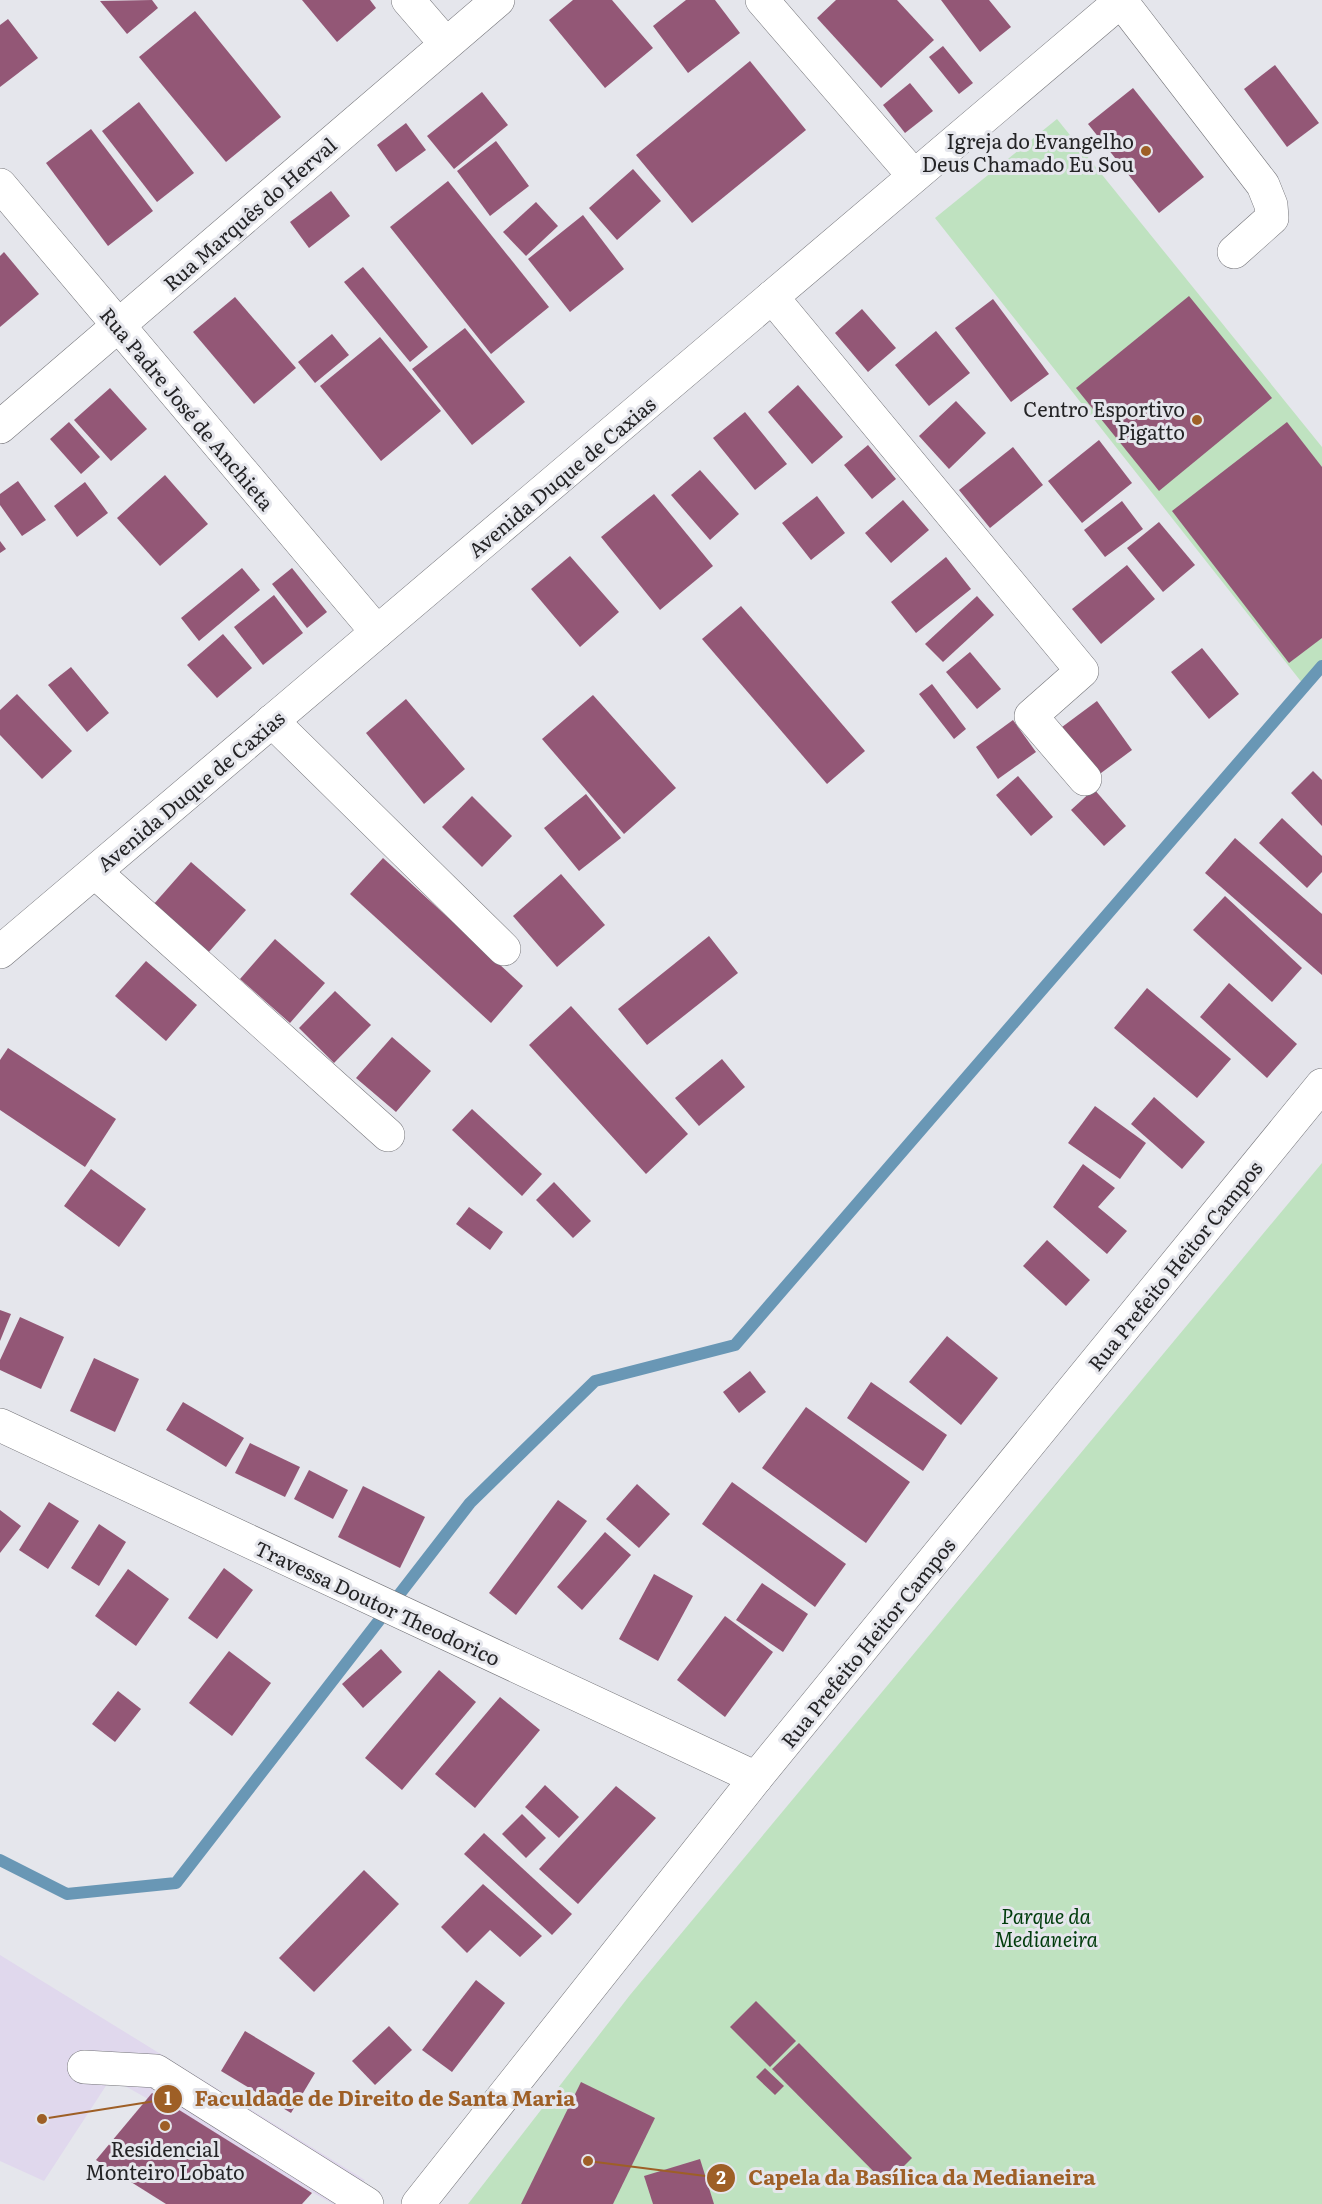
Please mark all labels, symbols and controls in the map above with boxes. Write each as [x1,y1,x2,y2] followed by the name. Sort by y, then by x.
[922,125,1134,178] place label: Igreja do Evangelho Deus Chamado Eu Sou
[156,129,343,297] street label: Rua Marquês do Herval
[1139,144,1153,158] marker: Igreja do Evangelho Deus Chamado Eu Sou
[94,300,282,516] street label: Rua Padre José de Anchieta
[461,388,661,564] street label: Avenida Duque de Caxias
[1023,393,1185,446] place label: Centro Esportivo Pigatto
[1190,413,1204,427] marker: Centro Esportivo Pigatto
[90,702,290,878] street label: Avenida Duque de Caxias
[1080,1153,1268,1377] street label: Rua Prefeito Heitor Campos
[773,1530,961,1754] street label: Rua Prefeito Heitor Campos
[250,1532,506,1672] street label: Travessa Doutor Theodorico
[994,1900,1098,1953] park label: Parque da Medianeira
[153,2079,588,2118] callout: Faculdade de Direito de Santa Maria
[194,2081,576,2112] text: Faculdade de Direito de Santa Maria
[164,2084,172,2111] text: 1
[158,2119,172,2133] marker: Residencial Monteiro Lobato
[85,2133,245,2186] place label: Residencial Monteiro Lobato
[706,2158,1107,2197] callout: Capela da Basílica da Medianeira
[748,2160,1097,2191] text: Capela da Basílica da Medianeira
[716,2163,726,2190] text: 2

